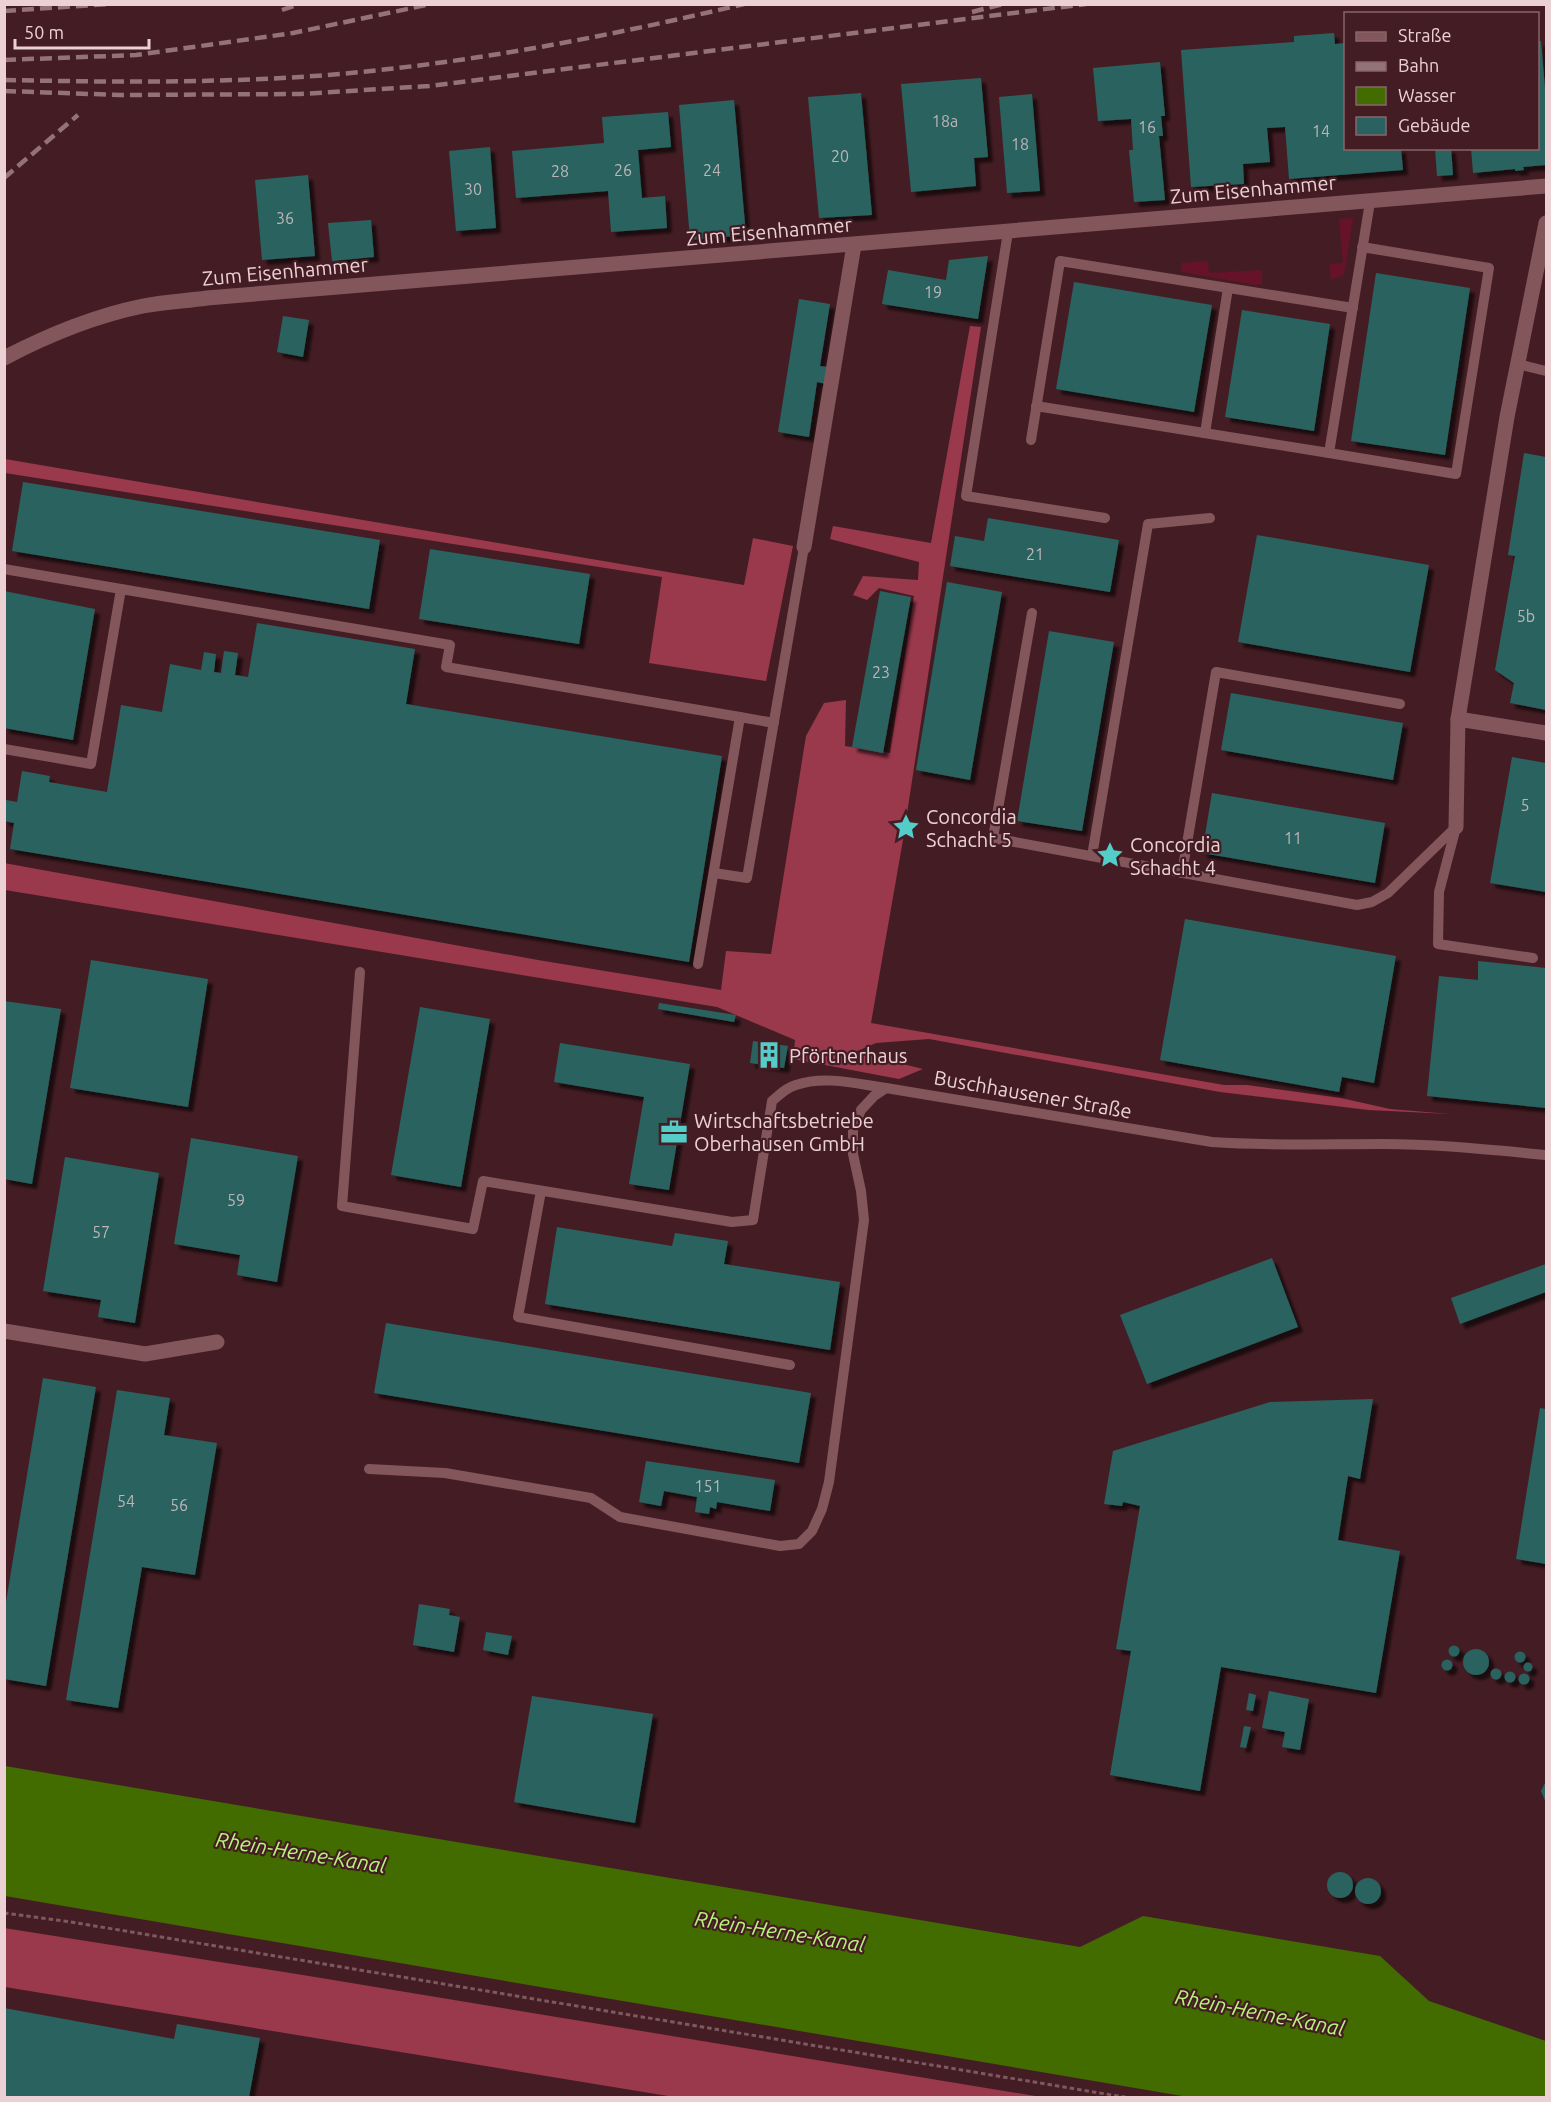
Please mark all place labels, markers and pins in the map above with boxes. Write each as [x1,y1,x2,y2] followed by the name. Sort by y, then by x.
[926,805,1017,851] place label: Concordia Schacht 5
[891,812,921,842] place icon: Concordia Schacht 5
[1130,833,1221,879] place label: Concordia Schacht 4
[1095,840,1125,870] place icon: Concordia Schacht 4
[754,1040,784,1070] building icon: Pförtnerhaus
[789,1044,908,1067] place label: Pförtnerhaus
[694,1109,874,1155] place label: Wirtschaftsbetriebe Oberhausen GmbH
[659,1117,689,1147] office icon: Wirtschaftsbetriebe Oberhausen GmbH

